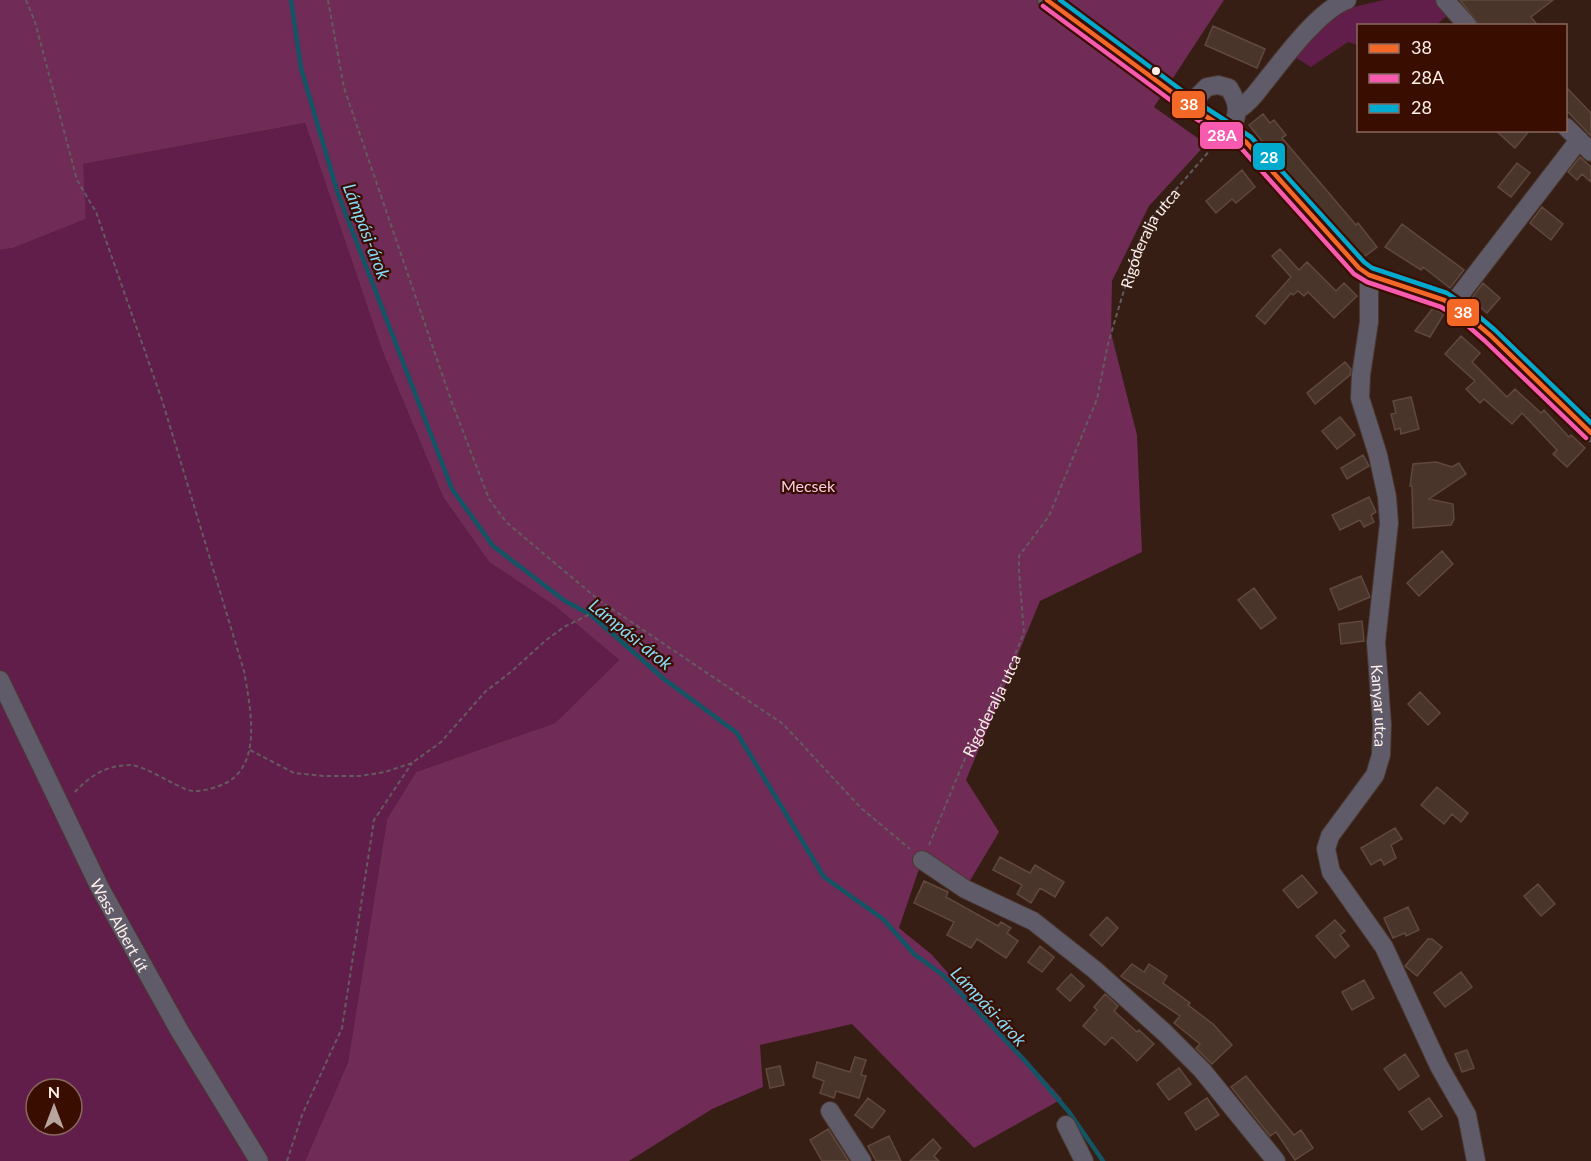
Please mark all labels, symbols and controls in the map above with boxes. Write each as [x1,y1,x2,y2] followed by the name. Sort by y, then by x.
[1357,24,1567,132] legend
[1411,36,1432,58] text: 38
[1150,65,1162,77] unlabelled marker
[1411,66,1445,88] text: 28A
[1171,90,1206,119] line badge: 38
[1180,94,1198,113] text: 38
[1411,96,1432,118] text: 28
[1199,121,1244,150] line badge: 28A
[1207,125,1238,144] text: 28A
[1252,142,1286,171] line badge: 28
[1260,147,1278,166] text: 28
[339,180,396,282] water label: Lámpási-árok
[1116,184,1183,290] street label: Rigóderalja utca
[1446,298,1480,327] line badge: 38
[1454,302,1472,321] text: 38
[781,476,836,495] park label: Mecsek
[585,594,677,675] water label: Lámpási-árok
[958,651,1024,760] street label: Rigóderalja utca
[1368,664,1392,748] street label: Kanyar utca
[87,875,154,975] street label: Wass Albert út
[947,962,1032,1051] water label: Lámpási-árok
[24,1077,84,1137] north arrow
[48,1082,60,1101] text: N

